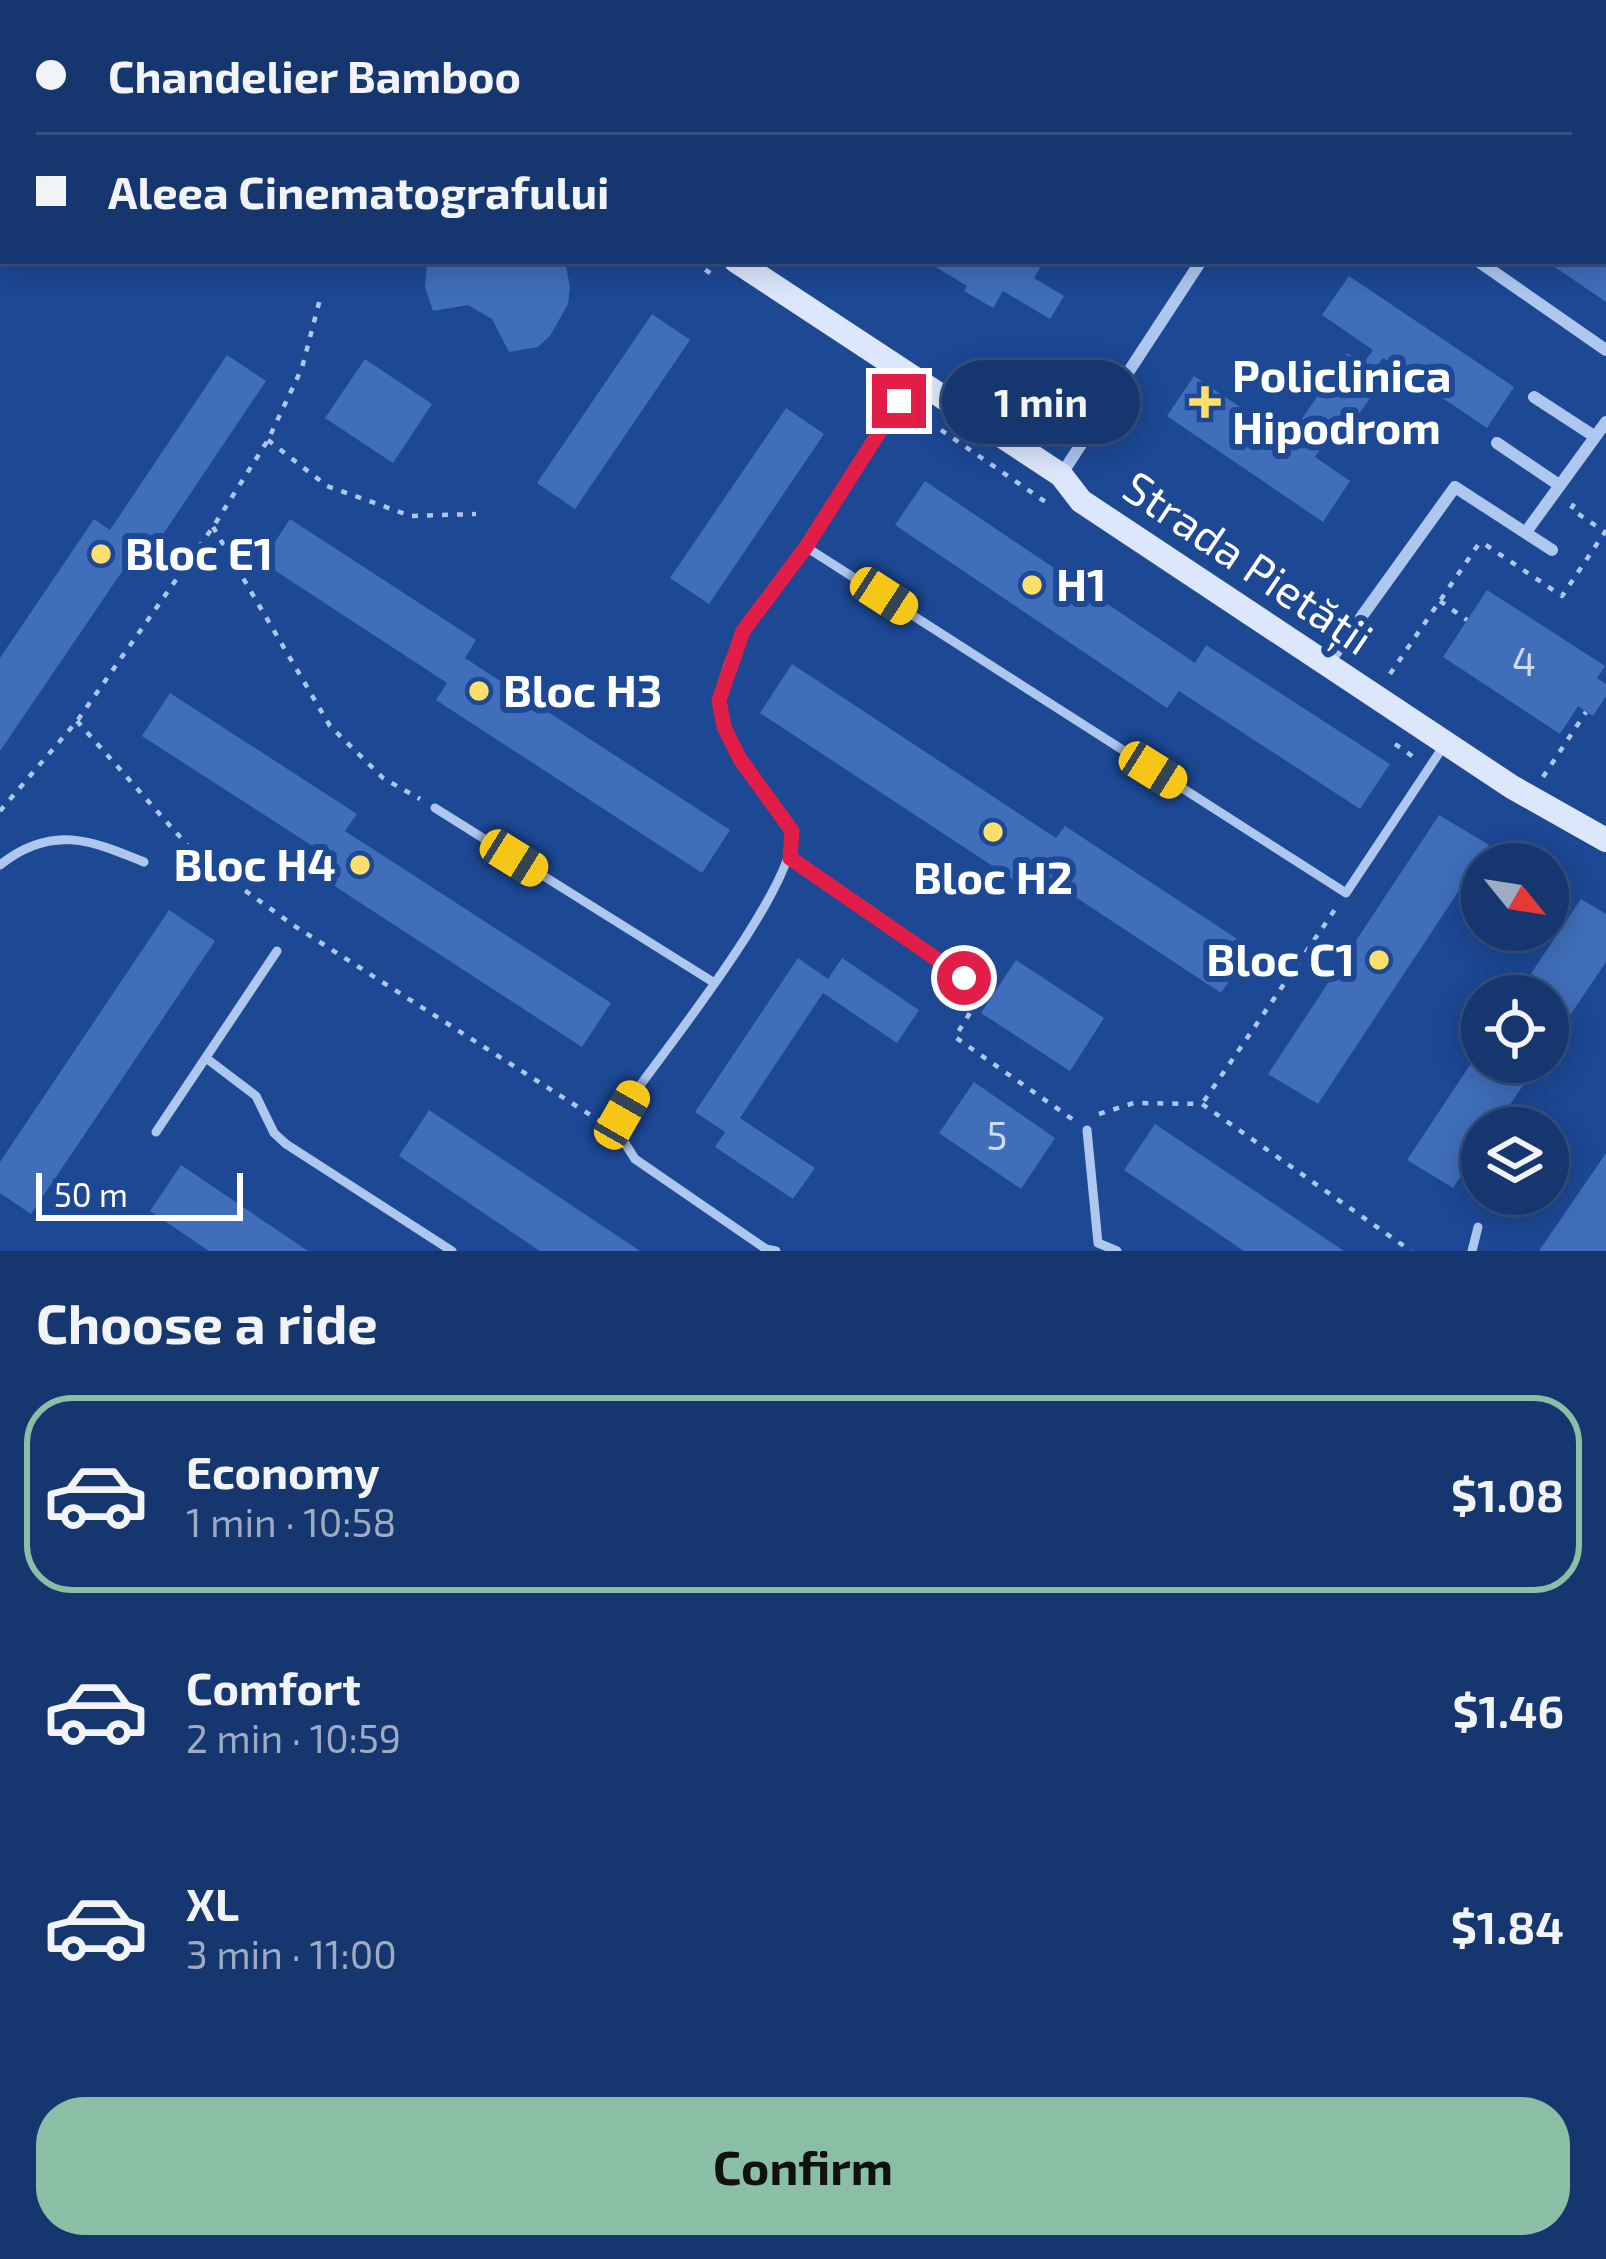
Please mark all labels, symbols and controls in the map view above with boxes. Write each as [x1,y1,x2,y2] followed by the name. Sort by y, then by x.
[108,48,521,102] text: Chandelier Bamboo
[108,164,609,218] text: Aleea Cinematografului
[1232,347,1452,453] place label: Policlinica Hipodrom
[941,359,1139,443] callout: 1 min
[872,374,926,428] route end
[994,378,1088,425] text: 1 min
[1189,386,1221,418] marker: Policlinica Hipodrom
[1112,458,1384,668] street label: Strada Pietății
[125,525,273,579] place label: Bloc E1
[88,541,114,567] marker: Bloc E1
[1056,556,1107,610] place label: H1
[844,561,924,631] car
[1019,572,1045,598] marker: H1
[1512,637,1536,684] house number: 4
[503,662,662,716] place label: Bloc H3
[466,678,492,704] marker: Bloc H3
[1113,736,1193,804] car
[980,819,1006,845] marker: Bloc H2
[474,824,554,892] car
[174,836,336,890] place label: Bloc H4
[1461,843,1569,951] north arrow
[1461,843,1569,1215] map controls
[913,849,1073,903] place label: Bloc H2
[347,852,373,878] marker: Bloc H4
[1206,931,1355,985] place label: Bloc C1
[1366,947,1392,973] marker: Bloc C1
[937,951,991,1005] route start
[1461,975,1569,1083] button: locate
[588,1075,656,1155] car
[1461,1107,1569,1215] button: layers
[987,1111,1007,1158] house number: 5
[36,1167,243,1220] scale bar
[54,1174,128,1214] text: 50 m
[36,1290,378,1355] text: Choose a ride
[42,1440,150,1548] icon: car
[186,1444,380,1498] text: Economy
[1451,1467,1564,1521] text: $1.08
[186,1498,396,1545] text: 1 min · 10:58
[42,1656,150,1764] icon: car
[186,1660,361,1714] text: Comfort
[1452,1683,1564,1737] text: $1.46
[186,1714,401,1761] text: 2 min · 10:59
[42,1872,150,1980] icon: car
[186,1876,239,1930] text: XL
[1451,1899,1564,1953] text: $1.84
[186,1930,397,1977] text: 3 min · 11:00
[36,2097,1570,2235] button: Confirm

